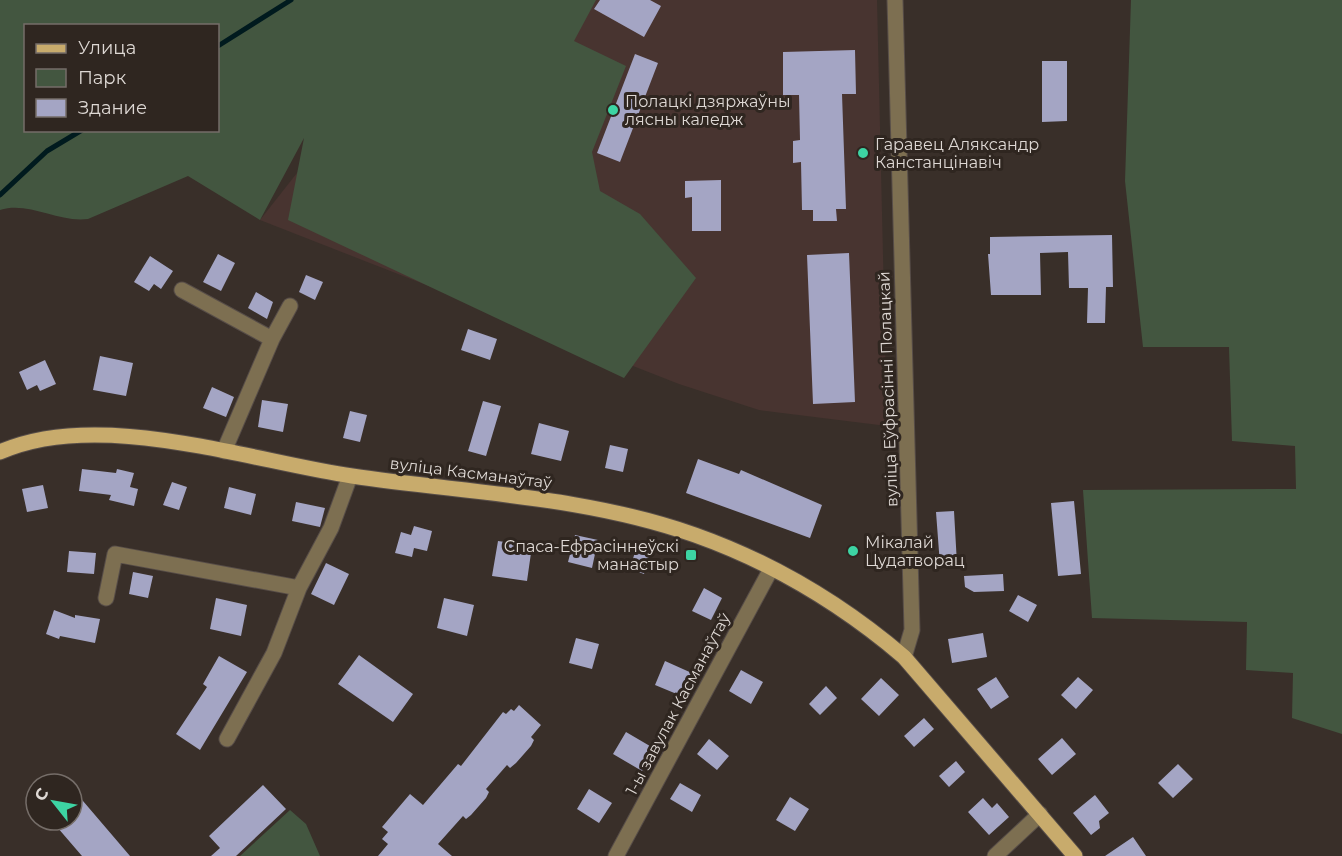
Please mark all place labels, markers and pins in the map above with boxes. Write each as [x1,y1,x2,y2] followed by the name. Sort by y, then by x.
[625,92,791,129] place label: Полацкі дзяржаўны лясны каледж
[606,103,620,117] marker: Полацкі дзяржаўны лясны каледж
[875,135,1039,172] place label: Гаравец Аляксандр Канстанцінавіч
[856,146,870,160] marker: Гаравец Аляксандр Канстанцінавіч
[865,533,965,570] place label: Мікалай Цудатворац
[504,537,679,574] place label: Спаса-Ефрасіннеўскі манастыр
[846,544,860,558] marker: Мікалай Цудатворац
[684,548,698,562] marker: Спаса-Ефрасіннеўскі манастыр

